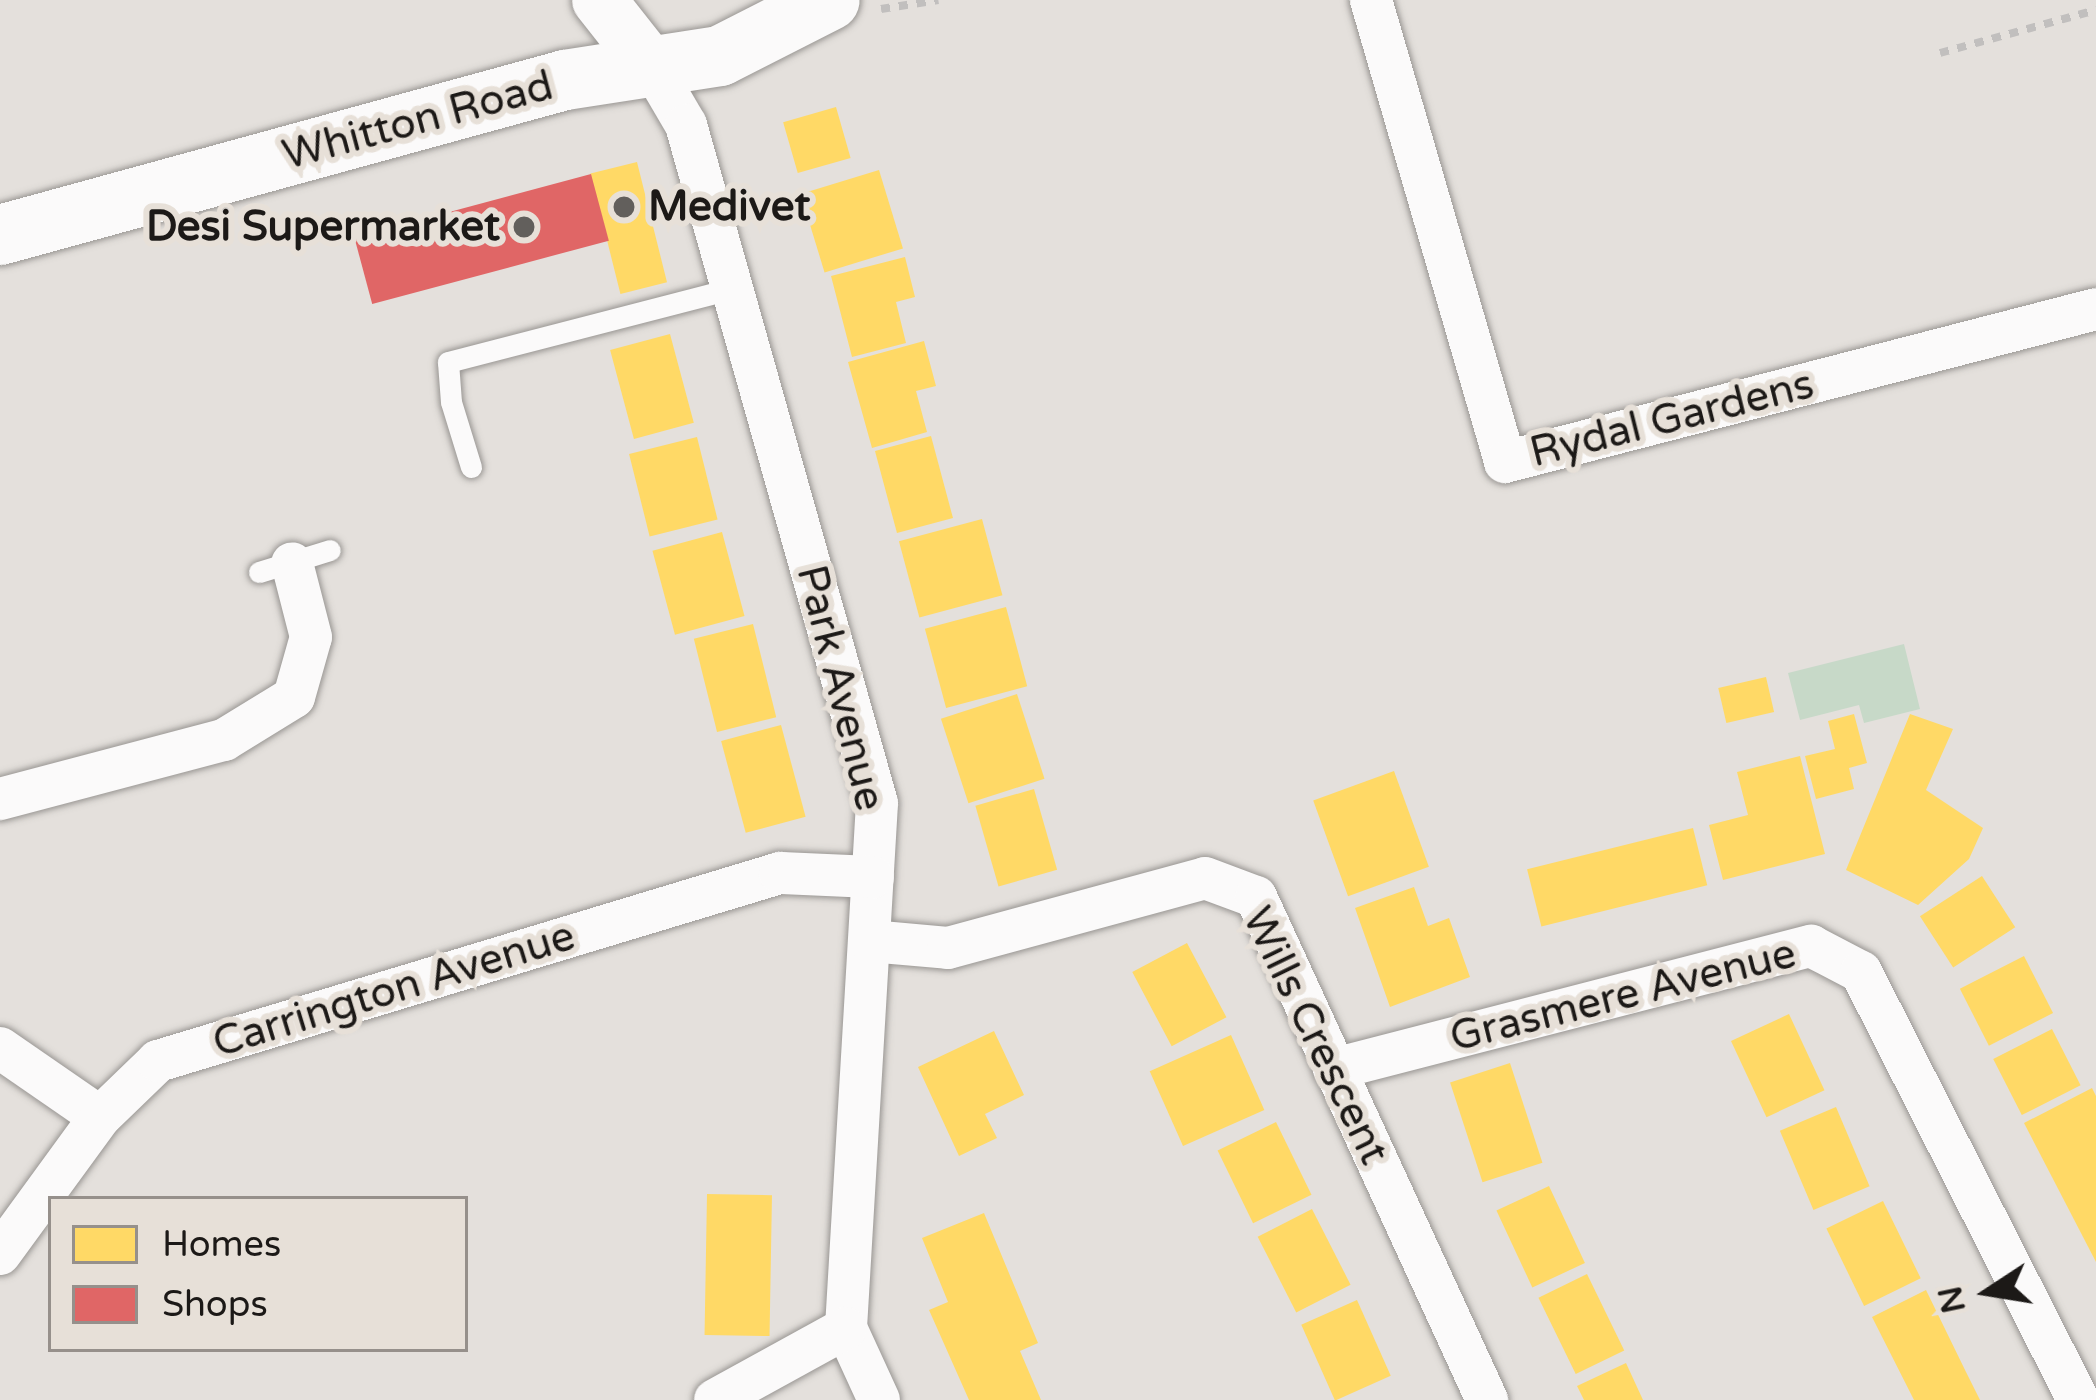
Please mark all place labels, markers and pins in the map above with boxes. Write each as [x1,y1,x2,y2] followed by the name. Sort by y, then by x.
[648,182,810,232] place label: Medivet
[611,194,637,220] marker: Medivet
[146,202,500,252] place label: Desi Supermarket
[511,214,537,240] marker: Desi Supermarket

